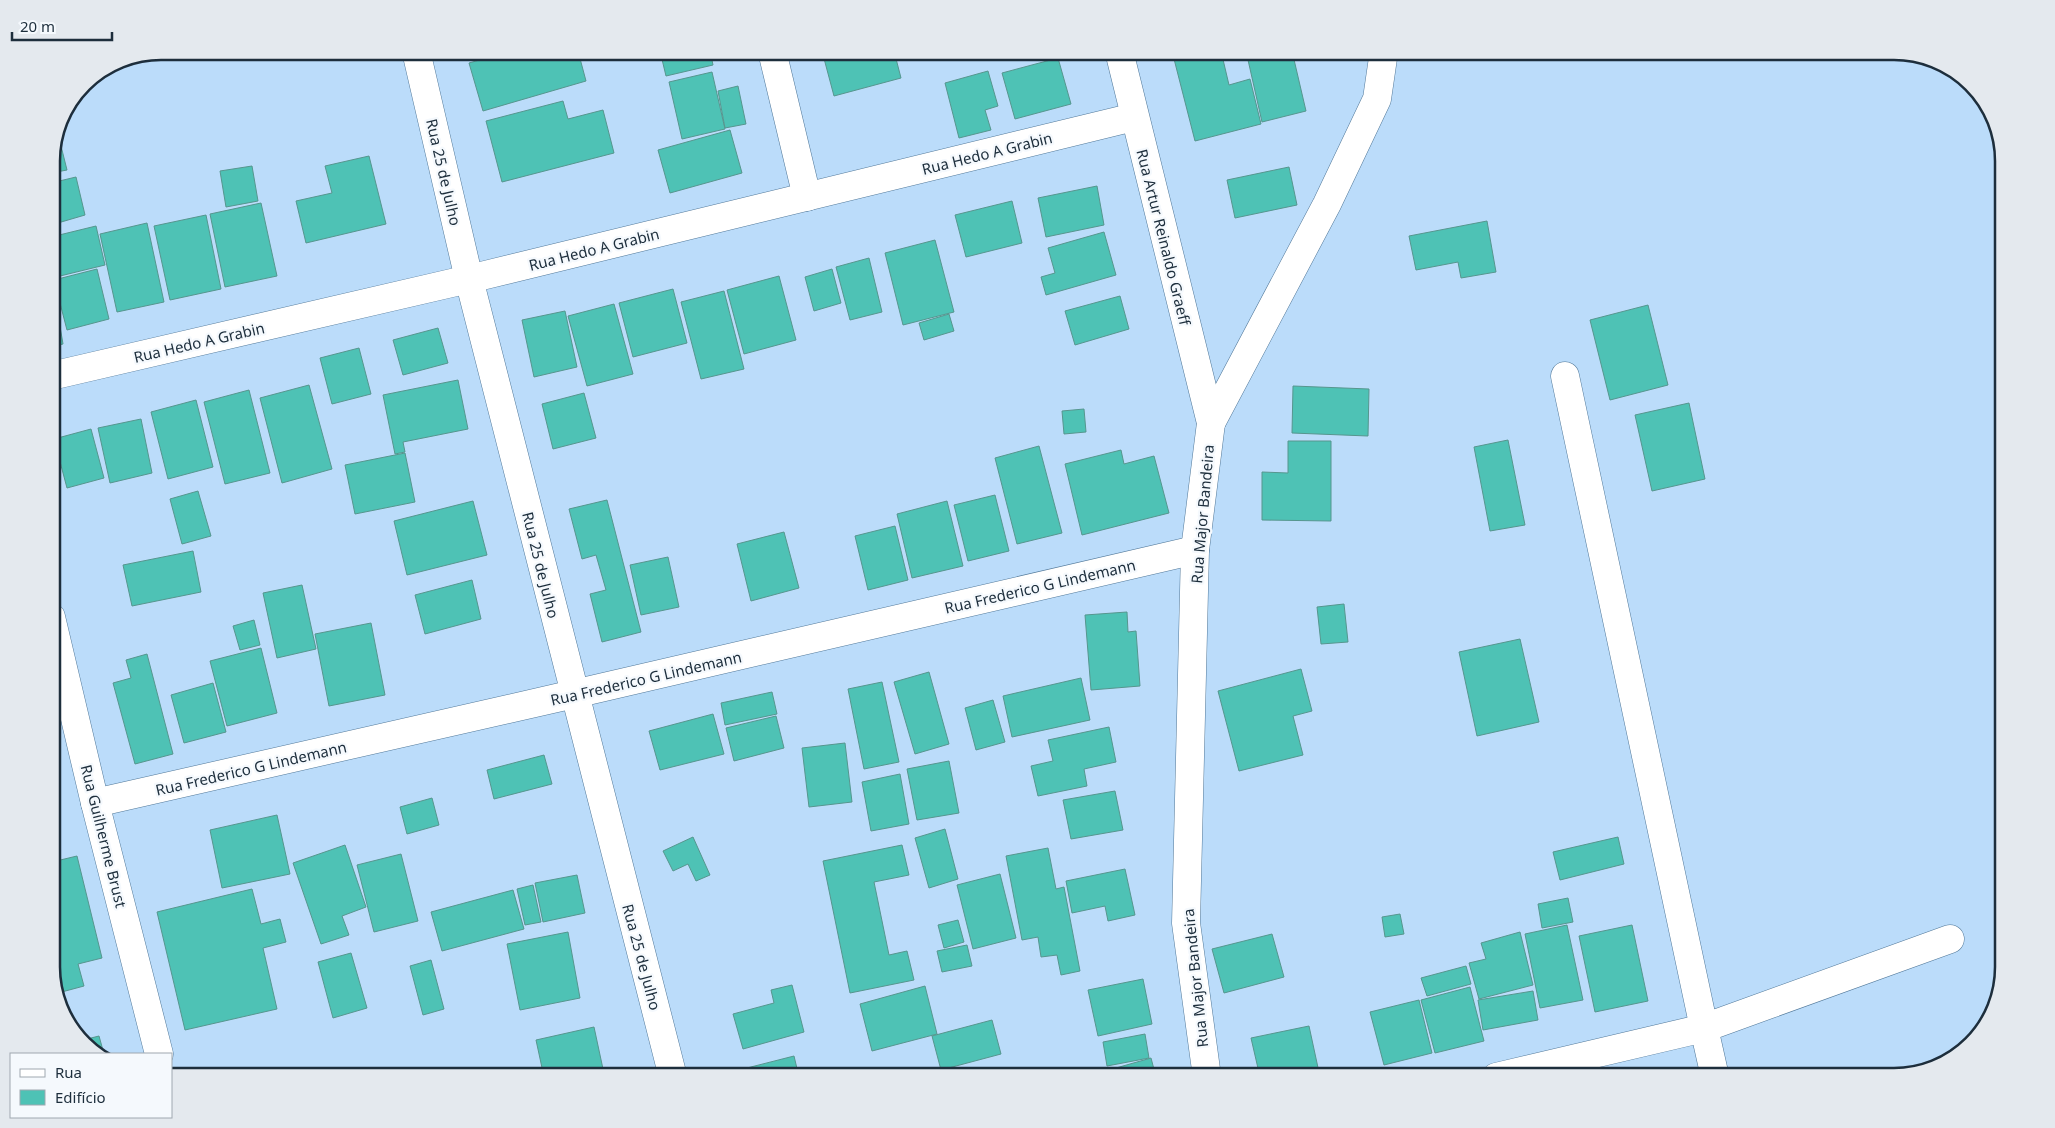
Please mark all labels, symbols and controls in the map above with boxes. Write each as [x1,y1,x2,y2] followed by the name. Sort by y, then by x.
[12,10,112,42] scale bar
[20,16,55,36] text: 20 m
[422,117,466,227] street label: Rua 25 de Julho
[920,127,1054,179] street label: Rua Hedo A Grabin
[1132,147,1196,328] street label: Rua Artur Reinaldo Graeff
[527,223,661,275] street label: Rua Hedo A Grabin
[132,317,266,367] street label: Rua Hedo A Grabin
[1186,444,1218,584] street label: Rua Major Bandeira
[518,510,564,620] street label: Rua 25 de Julho
[943,554,1137,618] street label: Rua Frederico G Lindemann
[549,646,743,710] street label: Rua Frederico G Lindemann
[154,736,348,800] street label: Rua Frederico G Lindemann
[77,762,132,910] street label: Rua Guilherme Brust
[618,902,666,1012] street label: Rua 25 de Julho
[1178,908,1212,1048] street label: Rua Major Bandeira
[10,1053,172,1118] legend
[55,1062,82,1082] text: Rua
[55,1087,106,1107] text: Edifício

